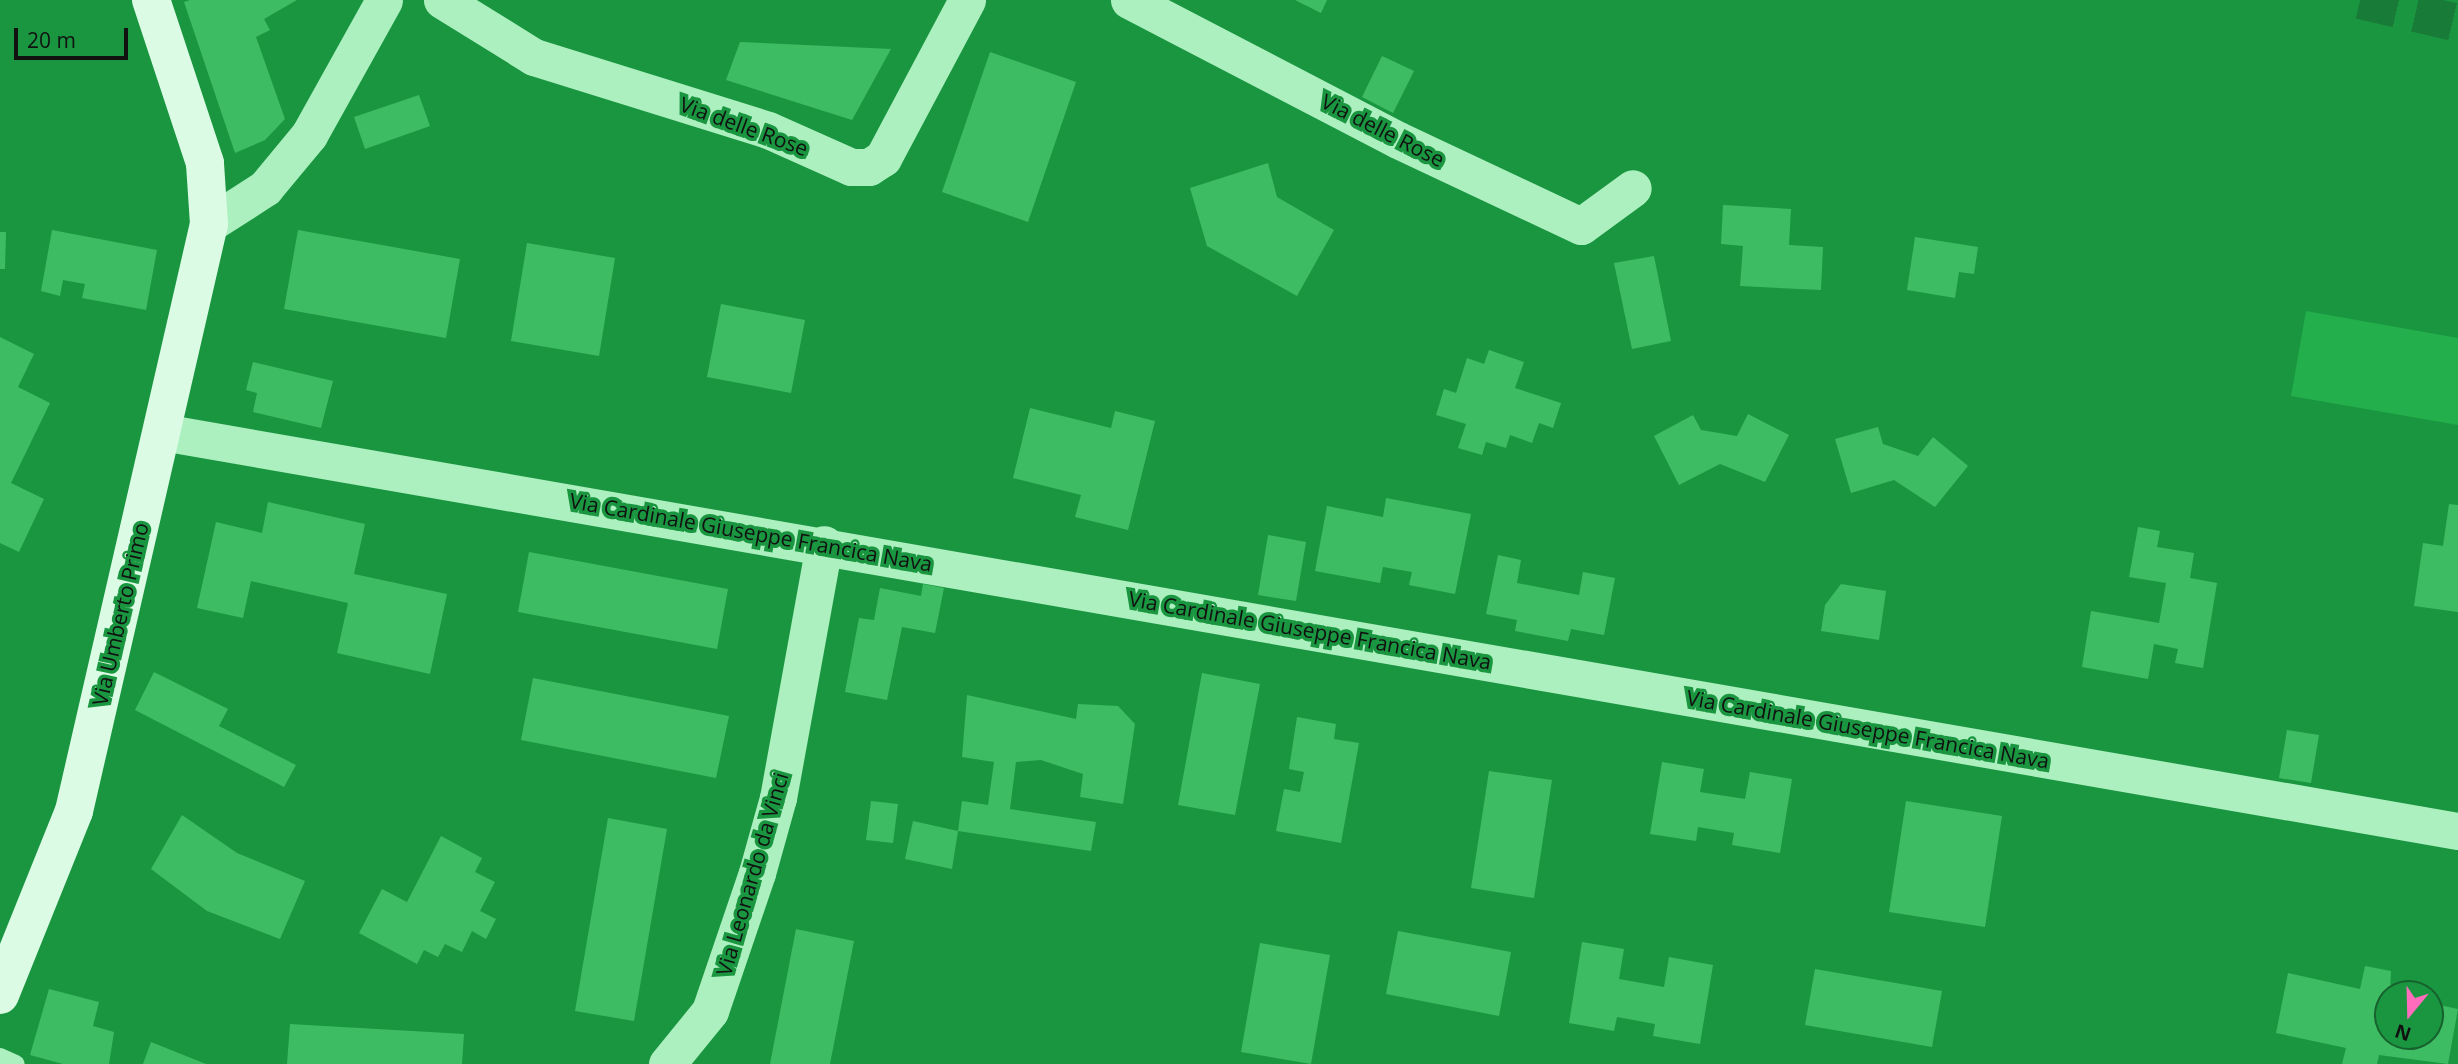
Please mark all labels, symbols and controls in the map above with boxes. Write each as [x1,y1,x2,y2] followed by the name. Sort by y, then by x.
[18,14,131,58] scale bar
[27,26,76,54] text: 20 m
[1317,88,1449,172] street label: Via delle Rose
[676,91,812,161] street label: Via delle Rose
[568,488,934,576] street label: Via Cardinale Giuseppe Francica Nava
[87,520,153,708] street label: Via Umberto Primo
[1127,586,1493,674] street label: Via Cardinale Giuseppe Francica Nava
[1685,685,2051,773] street label: Via Cardinale Giuseppe Francica Nava
[711,769,793,979] street label: Via Leonardo da Vinci
[2374,980,2444,1050] north arrow
[2391,1018,2414,1048] text: N

